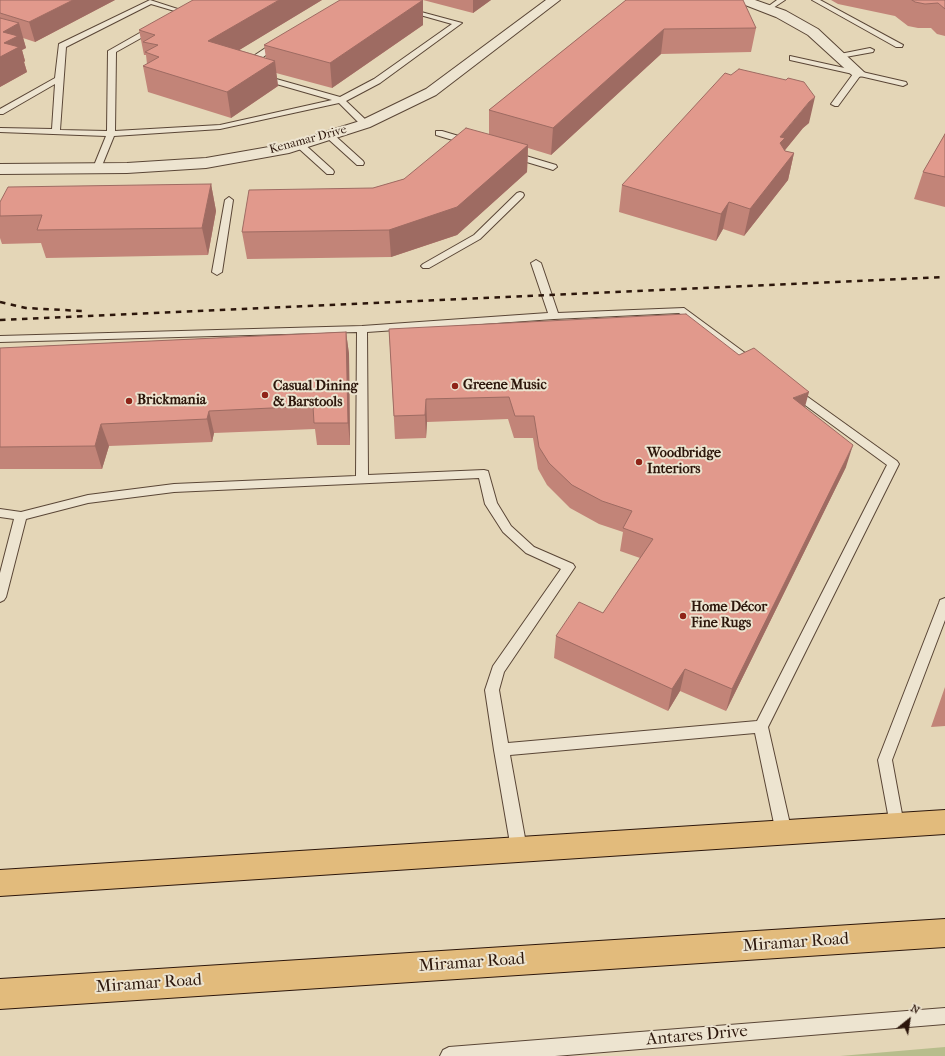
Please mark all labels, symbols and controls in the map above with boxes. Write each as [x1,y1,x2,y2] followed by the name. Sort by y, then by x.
[268,123,348,157] street label: Kenamar Drive
[463,378,547,394] place label: Greene Music
[273,379,358,412] place label: Casual Dining & Barstools
[450,381,460,391] marker: Greene Music
[260,390,270,400] marker: Casual Dining & Barstools
[137,393,206,409] place label: Brickmania
[124,396,134,406] marker: Brickmania
[647,446,721,478] place label: Woodbridge Interiors
[634,457,644,467] marker: Woodbridge Interiors
[691,600,767,632] place label: Home Décor Fine Rugs
[678,611,688,621] marker: Home Décor Fine Rugs
[742,929,850,957] street label: Miramar Road
[418,949,526,977] street label: Miramar Road
[95,970,203,998] street label: Miramar Road
[889,1000,929,1040] north arrow
[908,1001,922,1017] text: N
[645,1021,749,1051] street label: Antares Drive

